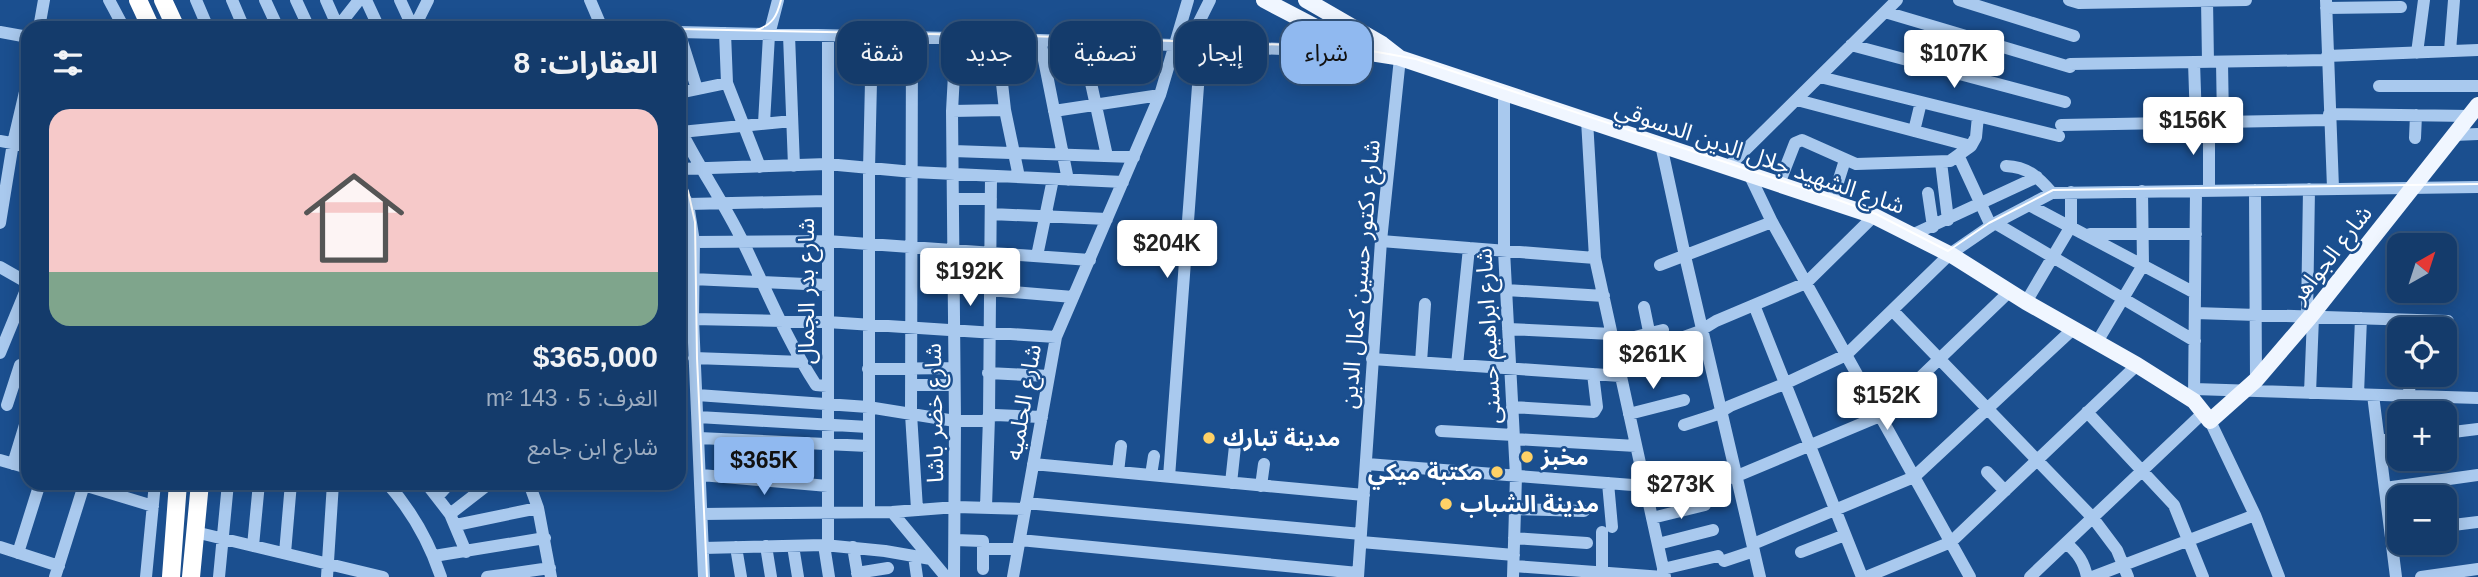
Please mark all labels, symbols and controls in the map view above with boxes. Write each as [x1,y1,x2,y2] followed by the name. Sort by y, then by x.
[837,21,927,84] chip: شقة
[941,21,1036,84] chip: جديد
[1050,21,1161,84] chip: تصفية
[1175,21,1267,84] chip: إيجار
[1281,21,1372,84] chip: شراء
[1905,31,2003,90] pin: $107K
[1920,40,1988,66] text: $107K
[49,44,87,82] icon: filters
[513,46,658,79] text: العقارات: 8
[1610,95,1908,223] street label: شارع الشهيد جلال الدين الدسوقي
[2144,97,2242,157] pin: $156K
[2159,107,2227,133] text: $156K
[1335,138,1389,410] street label: شارع دكتور حسين كمال الدين
[291,155,417,281] icon: home
[2284,200,2380,311] street label: شارع الجواهر
[793,218,823,364] street label: شارع بدر الجمال
[1118,220,1216,280] pin: $204K
[1133,230,1201,256] text: $204K
[2387,233,2457,303] north arrow
[2387,233,2457,555] map controls
[1470,247,1510,425] street label: شارع ابراهيم حسنى
[921,248,1019,308] pin: $192K
[936,258,1004,284] text: $192K
[2387,317,2457,387] button: locate
[1604,332,1702,391] pin: $261K
[533,340,658,373] text: $365,000
[1619,341,1687,367] text: $261K
[1000,342,1050,463] street label: شارع الحلميه
[920,343,952,483] street label: شارع خضر باشا
[1838,372,1936,432] pin: $152K
[1853,382,1921,408] text: $152K
[486,385,658,411] text: الغرف: 5 · 143 m²
[2387,401,2457,471] button: +
[1223,425,1340,452] place label: مدينة تبارك
[1201,430,1217,446] marker: مدينة تبارك
[527,434,658,460] text: شارع ابن جامع
[715,438,813,497] pin: $365K
[1540,444,1589,471] place label: مخبز
[730,447,798,473] text: $365K
[1519,449,1535,465] marker: مخبز
[1368,459,1483,490] place label: مكتبة ميكي
[1632,462,1730,521] pin: $273K
[1489,464,1505,480] marker: مكتبة ميكي
[1647,471,1715,497] text: $273K
[2387,485,2457,555] button: −
[1460,491,1599,518] place label: مدينة الشباب
[1438,496,1454,512] marker: مدينة الشباب

